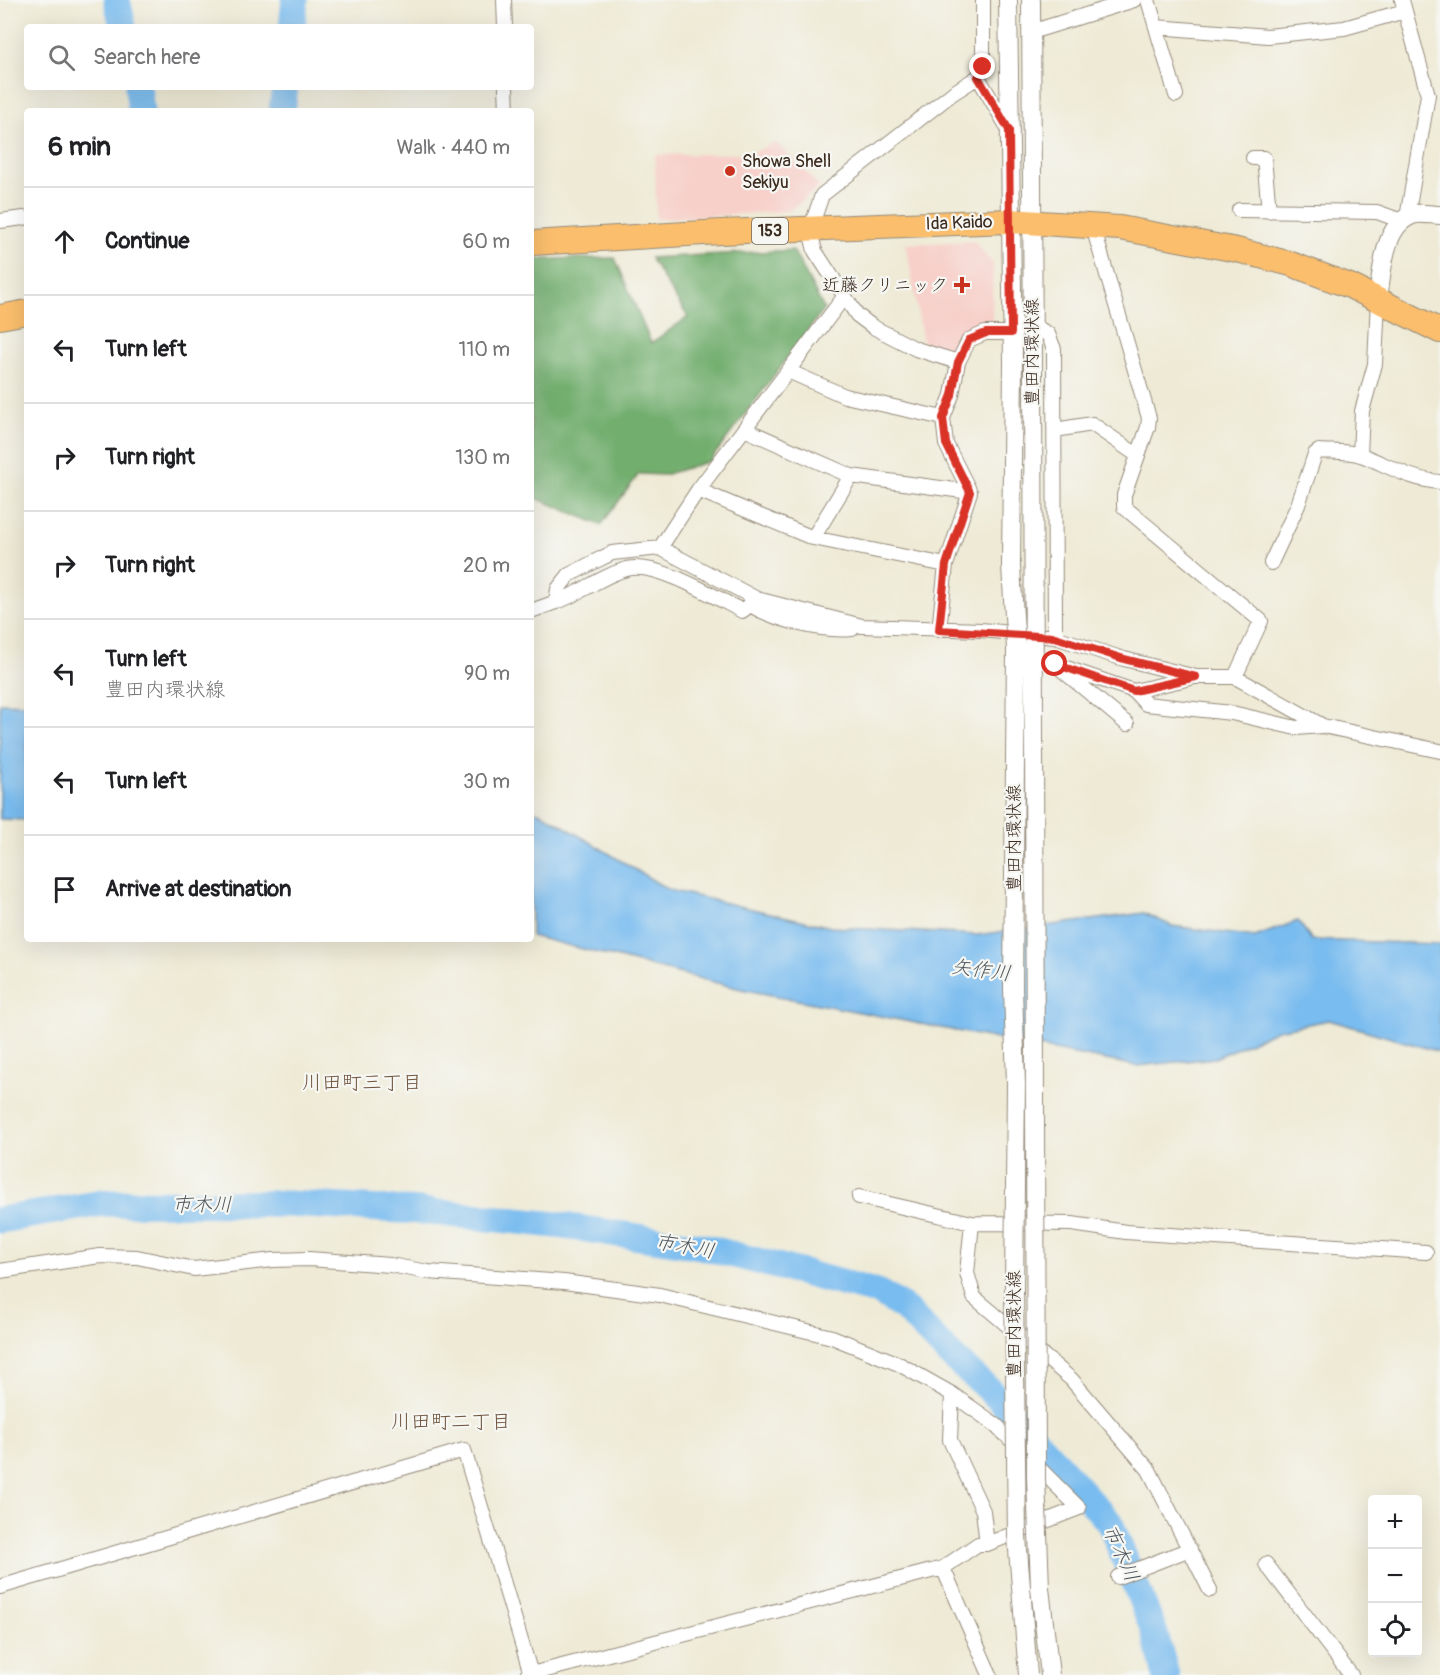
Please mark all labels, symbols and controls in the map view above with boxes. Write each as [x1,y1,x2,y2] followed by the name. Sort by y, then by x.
[24,24,534,90] search box
[45,41,78,74] icon: search
[93,43,200,71] text: Search here
[969,53,995,79] route end
[48,131,111,163] text: 6 min
[396,135,510,160] text: Walk · 440 m
[742,150,831,194] place label: Showa Shell Sekiyu
[723,164,737,178] marker: Showa Shell Sekiyu
[925,210,993,236] street label: Ida Kaido
[752,218,788,244] road number: 153
[48,225,81,258] icon: ahead
[105,227,189,255] text: Continue
[463,229,510,254] text: 60 m
[822,274,948,297] place label: 近藤クリニック
[953,276,971,294] marker: 近藤クリニック
[1021,298,1044,406] street label: 豊田内環状線
[48,333,81,366] icon: left
[105,335,187,363] text: Turn left
[459,337,510,362] text: 110 m
[48,441,81,474] icon: right
[105,443,195,471] text: Turn right
[455,445,510,470] text: 130 m
[48,549,81,582] icon: right
[105,551,195,579] text: Turn right
[463,553,510,578] text: 20 m
[105,645,187,673] text: Turn left
[1041,650,1067,676] route start
[48,657,81,690] icon: left
[464,661,510,686] text: 90 m
[105,677,225,702] text: 豊田内環状線
[48,765,81,798] icon: left
[105,767,187,795] text: Turn left
[463,769,510,794] text: 30 m
[1003,784,1026,892] street label: 豊田内環状線
[48,873,81,906] icon: arrive
[105,875,291,903] text: Arrive at destination
[950,954,1012,986] water label: 矢作川
[302,1070,422,1095] district label: 川田町三丁目
[172,1192,232,1217] water label: 市木川
[653,1228,717,1264] water label: 市木川
[1003,1270,1026,1378] street label: 豊田内環状線
[391,1409,511,1434] district label: 川田町二丁目
[1368,1495,1422,1657] map controls
[1368,1495,1422,1549] button: +
[1097,1521,1145,1585] water label: 市木川
[1368,1549,1422,1603] button: −
[1368,1603,1422,1657] button: locate

